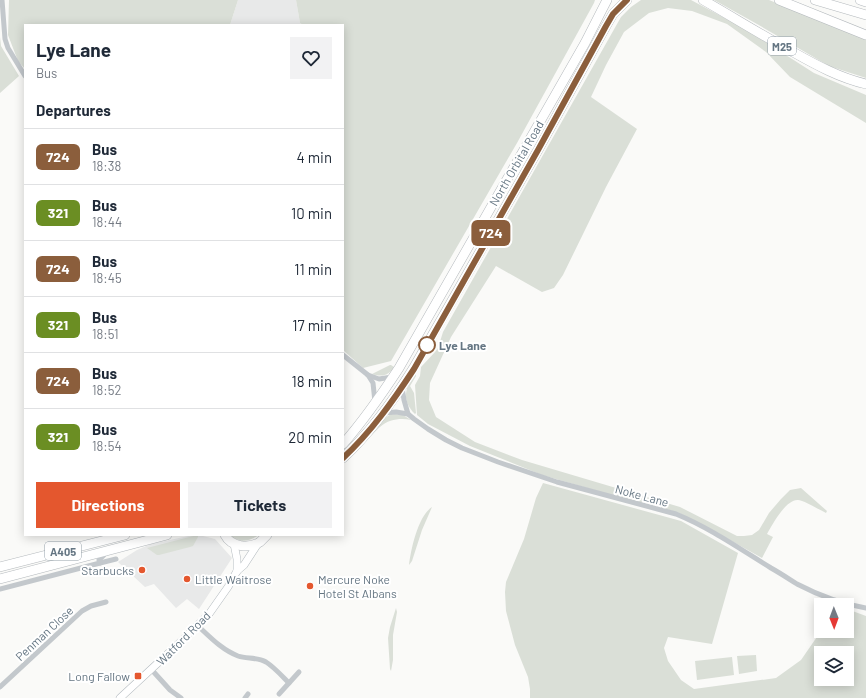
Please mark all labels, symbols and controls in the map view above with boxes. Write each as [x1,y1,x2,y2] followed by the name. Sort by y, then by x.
[290,37,332,79] button: heart
[768,37,796,55] road number: M25
[36,38,111,61] text: Lye Lane
[36,65,57,81] text: Bus
[36,101,111,119] text: Departures
[486,118,546,208] street label: North Orbital Road
[92,140,117,158] text: Bus
[46,148,70,165] text: 724
[296,148,332,166] text: 4 min
[92,158,121,174] text: 18:38
[92,196,117,214] text: Bus
[48,204,68,221] text: 321
[291,204,332,222] text: 10 min
[92,214,122,230] text: 18:44
[468,220,514,246] line badge: 724
[479,224,503,241] text: 724
[92,252,117,270] text: Bus
[46,260,70,277] text: 724
[294,260,332,278] text: 11 min
[92,270,122,286] text: 18:45
[92,308,117,326] text: Bus
[48,316,68,333] text: 321
[292,316,332,334] text: 17 min
[92,326,119,342] text: 18:51
[418,336,436,354] marker: Lye Lane
[439,338,487,352] place label: Lye Lane
[92,364,117,382] text: Bus
[46,372,70,389] text: 724
[292,372,332,390] text: 18 min
[92,382,121,398] text: 18:52
[92,420,117,438] text: Bus
[48,428,68,445] text: 321
[288,428,332,446] text: 20 min
[92,438,122,454] text: 18:54
[614,481,670,509] street label: Noke Lane
[36,482,180,528] button: Directions
[188,482,332,528] button: Tickets
[45,542,81,560] road number: A405
[81,563,134,577] place label: Starbucks
[137,565,147,575] marker: Starbucks
[195,572,272,586] place label: Little Waitrose
[318,572,397,600] place label: Mercure Noke Hotel St Albans
[182,574,192,584] marker: Little Waitrose
[305,581,315,591] marker: Mercure Noke Hotel St Albans
[814,598,854,638] north arrow
[814,598,854,686] map controls
[12,603,76,663] street label: Penman Close
[153,608,213,668] street label: Watford Road
[814,646,854,686] button: layers
[68,669,130,683] place label: Long Fallow
[133,671,143,681] marker: Long Fallow

